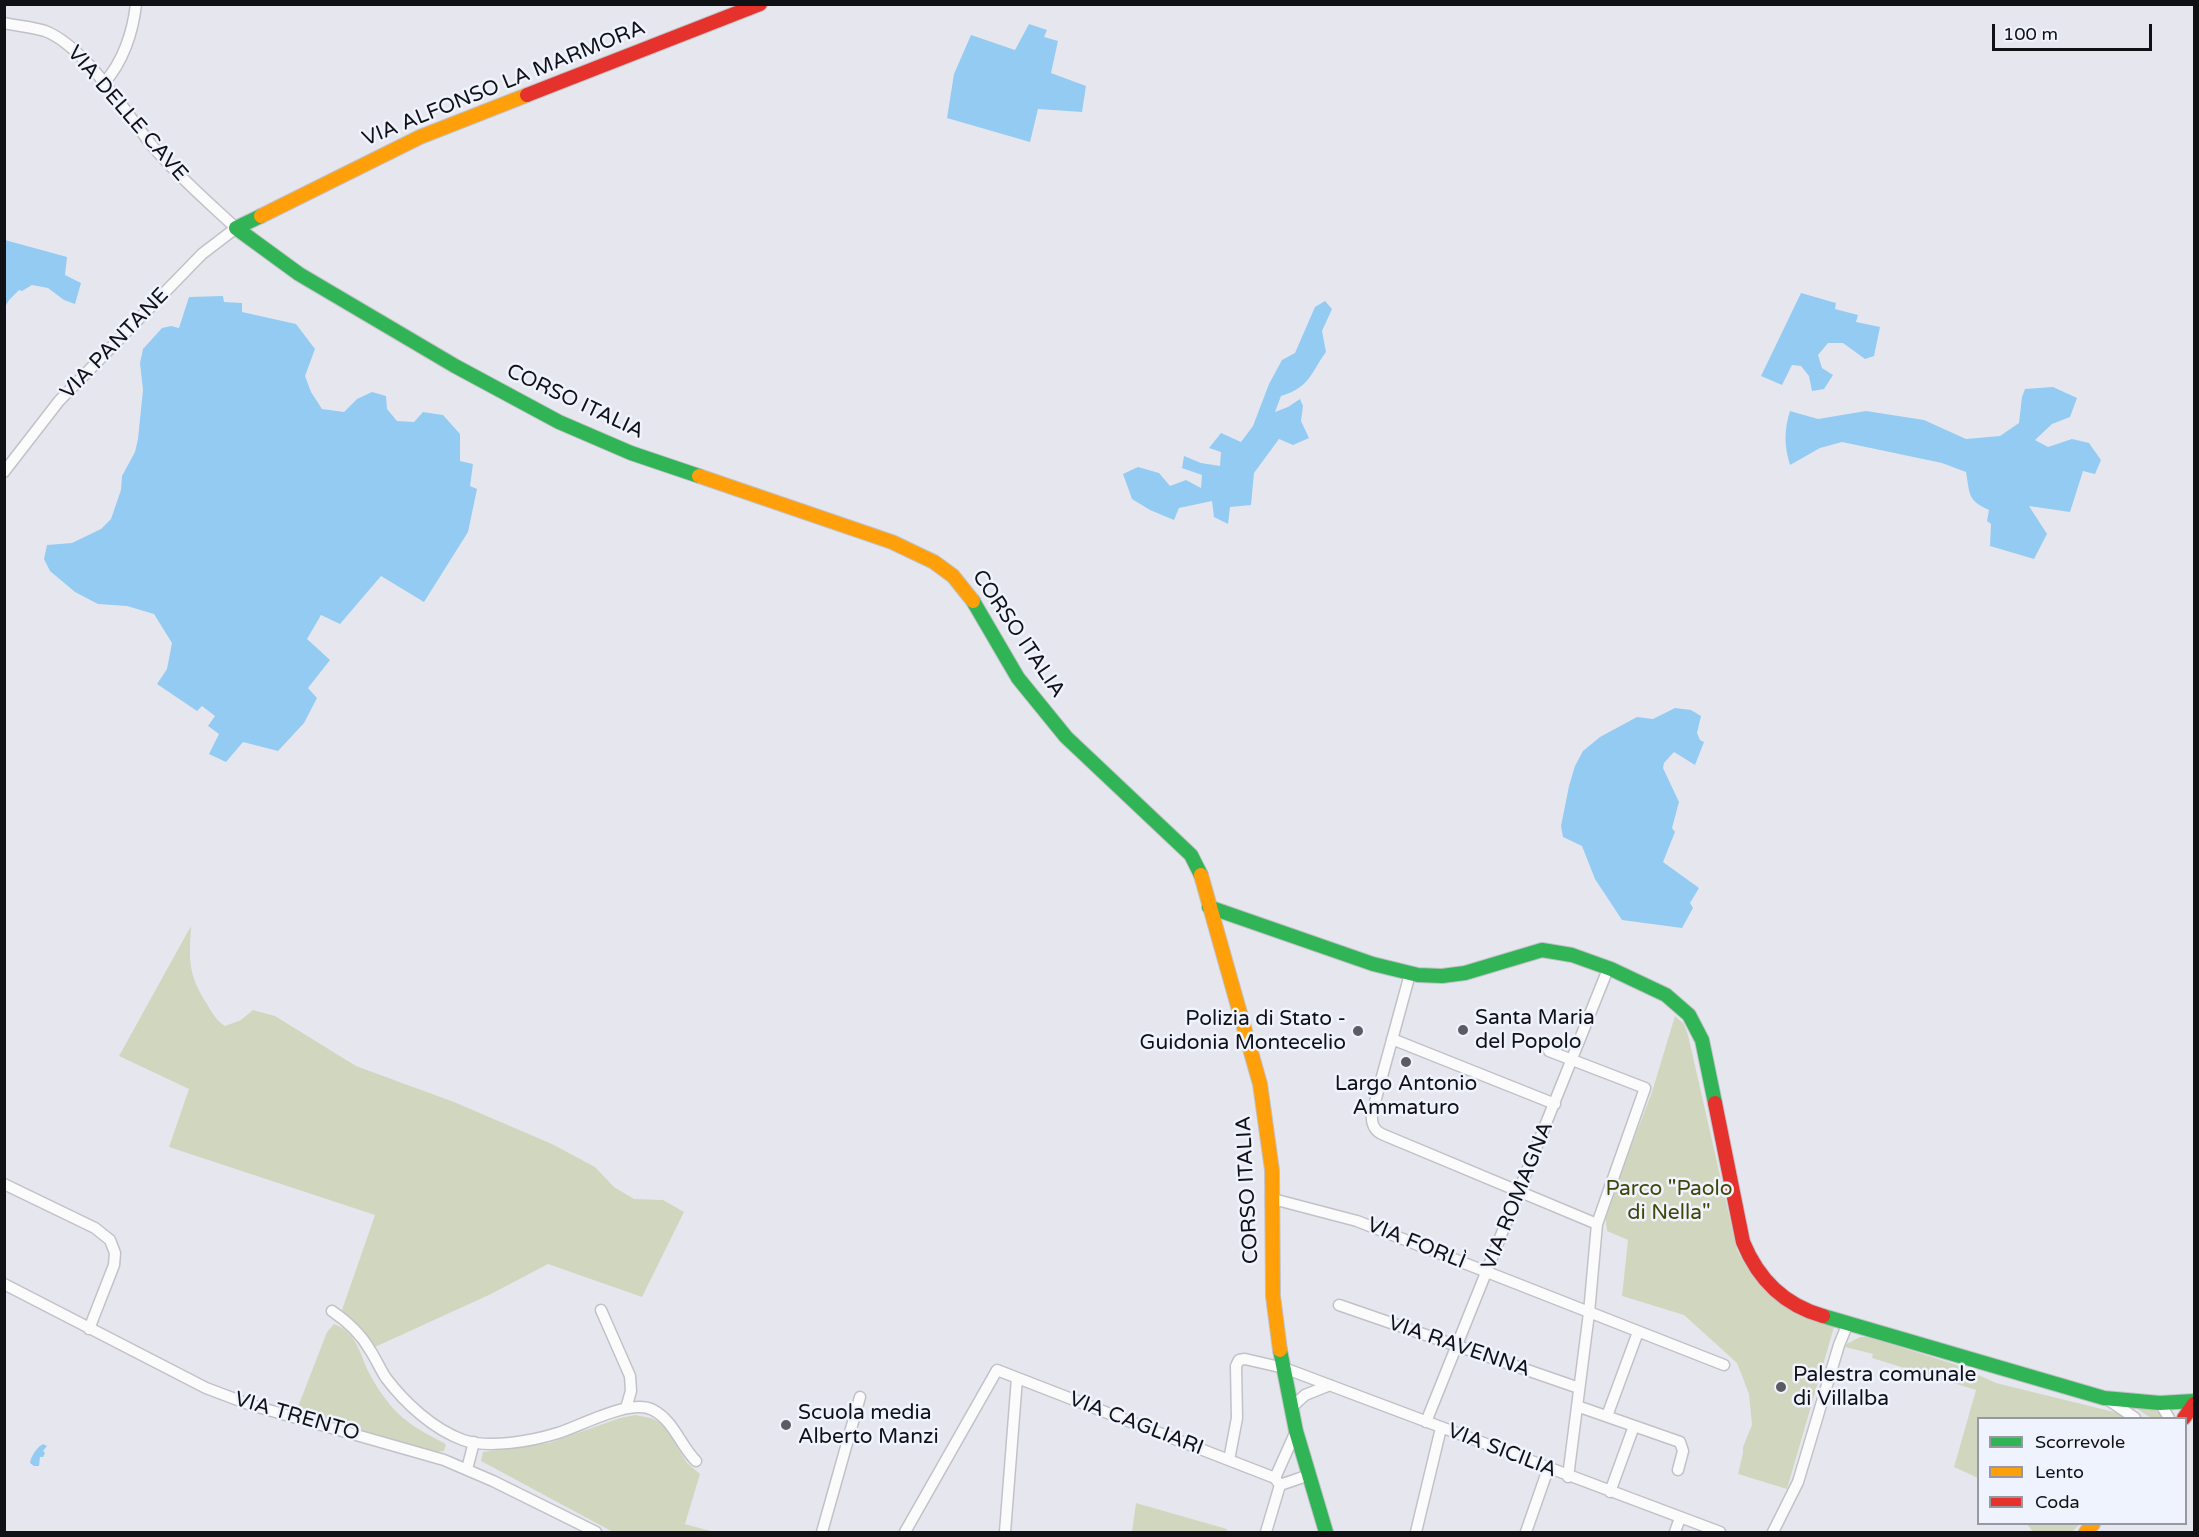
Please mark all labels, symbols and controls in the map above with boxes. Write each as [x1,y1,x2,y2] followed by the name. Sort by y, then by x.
[1995,12,2156,50] scale bar
[359,16,649,152] street label: VIA ALFONSO LA MARMORA
[2003,23,2058,45] text: 100 m
[61,41,193,187] street label: VIA DELLE CAVE
[56,283,174,405] street label: VIA PANTANE
[502,359,648,445] street label: CORSO ITALIA
[966,565,1070,703] street label: CORSO ITALIA
[1475,1005,1595,1055] place label: Santa Maria del Popolo
[1140,1006,1346,1056] place label: Polizia di Stato - Guidonia Montecelio
[1456,1023,1470,1037] marker: Santa Maria del Popolo
[1351,1024,1365,1038] marker: Polizia di Stato - Guidonia Montecelio
[1399,1055,1413,1069] marker: Largo Antonio Ammaturo
[1335,1071,1477,1121] place label: Largo Antonio Ammaturo
[1232,1115,1264,1265] street label: CORSO ITALIA
[1477,1118,1559,1274] street label: VIA ROMAGNA
[1605,1176,1733,1226] park label: Parco "Paolo di Nella"
[1363,1213,1469,1275] street label: VIA FORLÌ
[1385,1311,1533,1383] street label: VIA RAVENNA
[1793,1362,1976,1412] place label: Palestra comunale di Villalba
[1774,1380,1788,1394] marker: Palestra comunale di Villalba
[232,1387,362,1447] street label: VIA TRENTO
[1065,1387,1207,1461] street label: VIA CAGLIARI
[798,1400,939,1450] place label: Scuola media Alberto Manzi
[1977,1417,2187,1525] legend
[779,1418,793,1432] marker: Scuola media Alberto Manzi
[1444,1419,1560,1483] street label: VIA SICILIA
[2035,1431,2125,1453] text: Scorrevole
[2035,1461,2084,1483] text: Lento
[2035,1491,2080,1513] text: Coda

